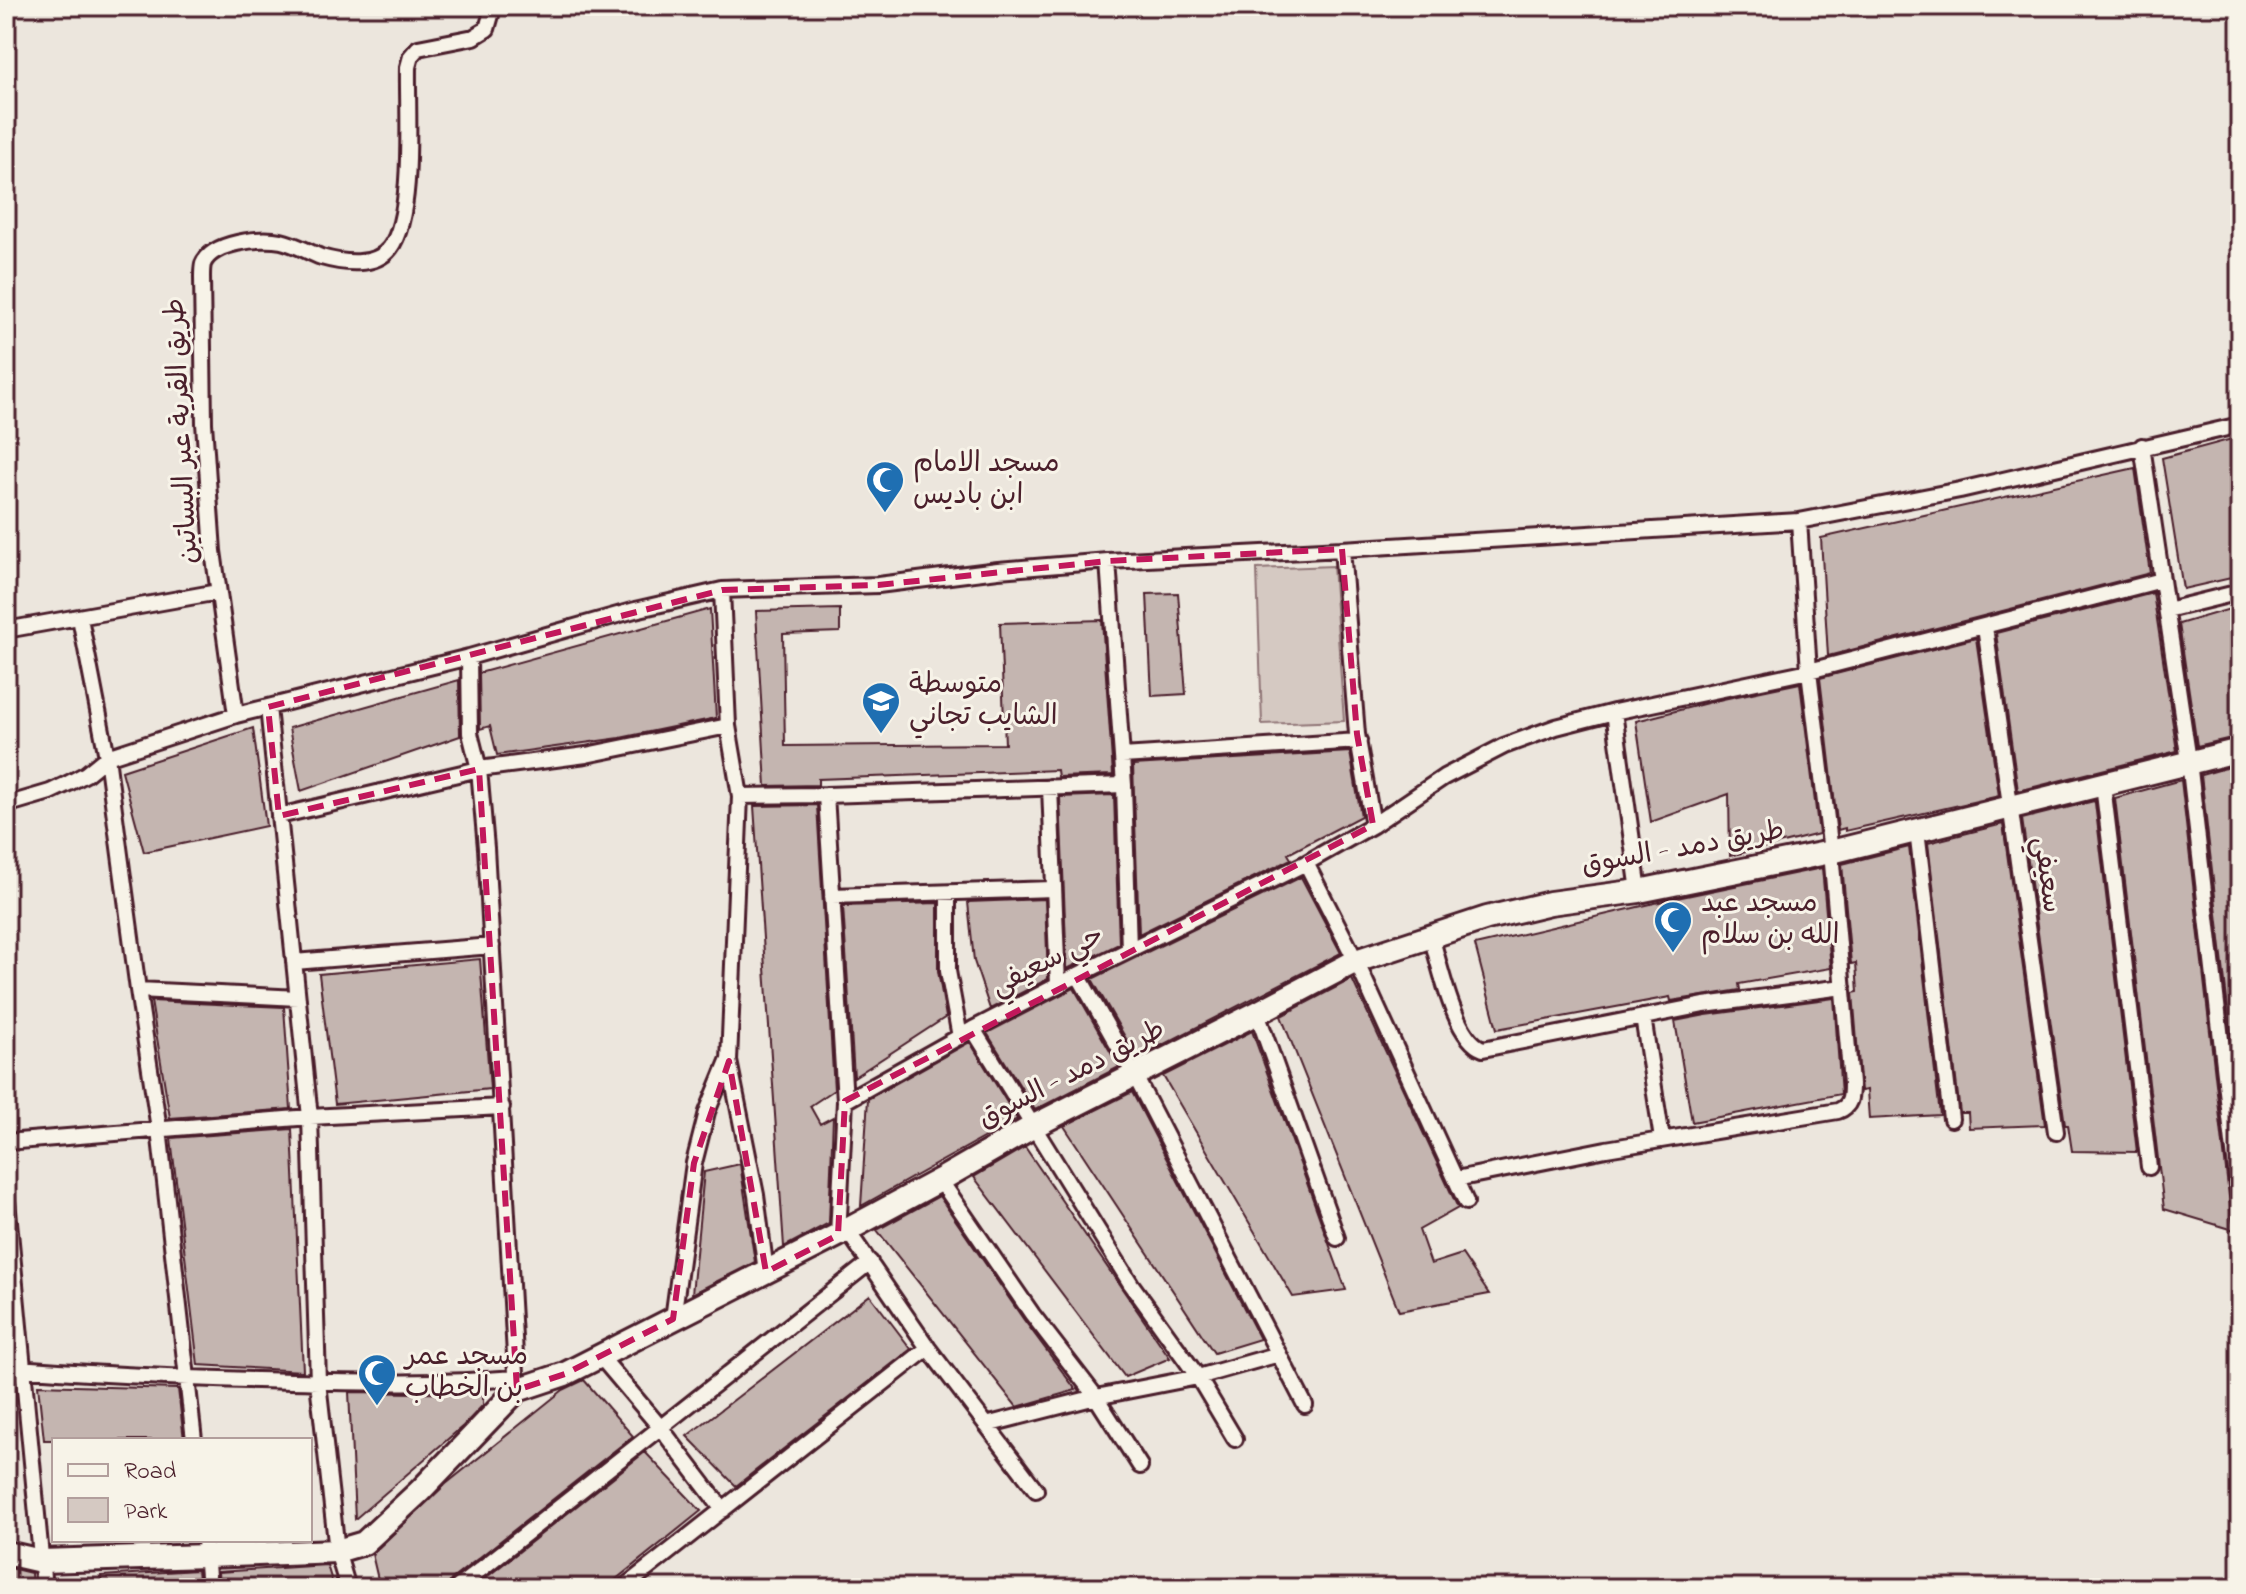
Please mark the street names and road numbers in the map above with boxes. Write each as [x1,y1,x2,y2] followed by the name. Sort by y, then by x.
[156,297,210,565] street label: طريق القرية عبر البساتين
[1578,811,1788,887] street label: طريق دمد - السوق
[2019,834,2072,916] street label: سعيفي
[984,916,1112,1009] street label: حي سعيفي
[971,1010,1173,1140] street label: طريق دمد - السوق

